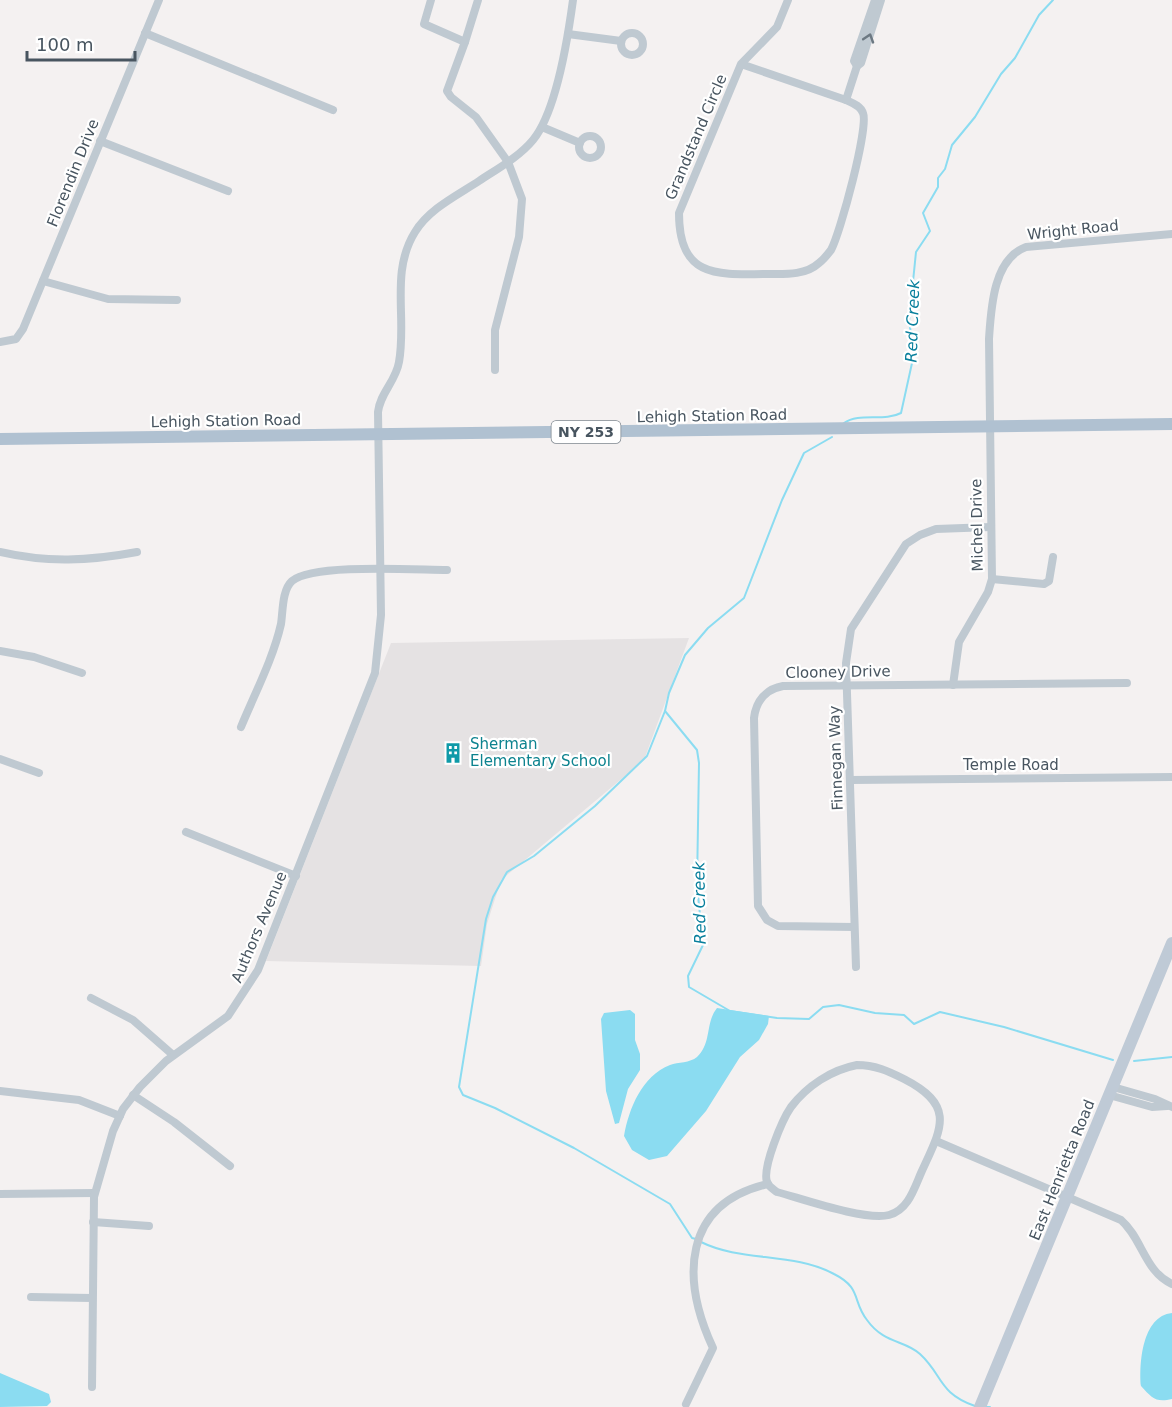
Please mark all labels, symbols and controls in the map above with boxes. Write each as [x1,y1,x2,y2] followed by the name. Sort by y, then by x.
[27,24,135,62] scale bar
[862,33,874,44] one-way arrow
[36,34,94,55] text: 100 m
[661,71,731,203] street label: Grandstand Circle
[43,117,103,229] street label: Florendin Drive
[1026,216,1120,244] street label: Wright Road
[902,279,923,363] water label: Red Creek
[637,406,787,426] street label: Lehigh Station Road
[151,411,301,431] street label: Lehigh Station Road
[552,421,620,443] road number: NY 253
[967,478,987,572] street label: Michel Drive
[785,662,891,682] street label: Clooney Drive
[825,705,847,811] street label: Finnegan Way
[470,735,611,770] place label: Sherman Elementary School
[441,741,465,765] building icon: Sherman Elementary School
[962,756,1059,774] street label: Temple Road
[689,861,710,945] water label: Red Creek
[228,869,290,985] street label: Authors Avenue
[1026,1097,1098,1243] street label: East Henrietta Road

